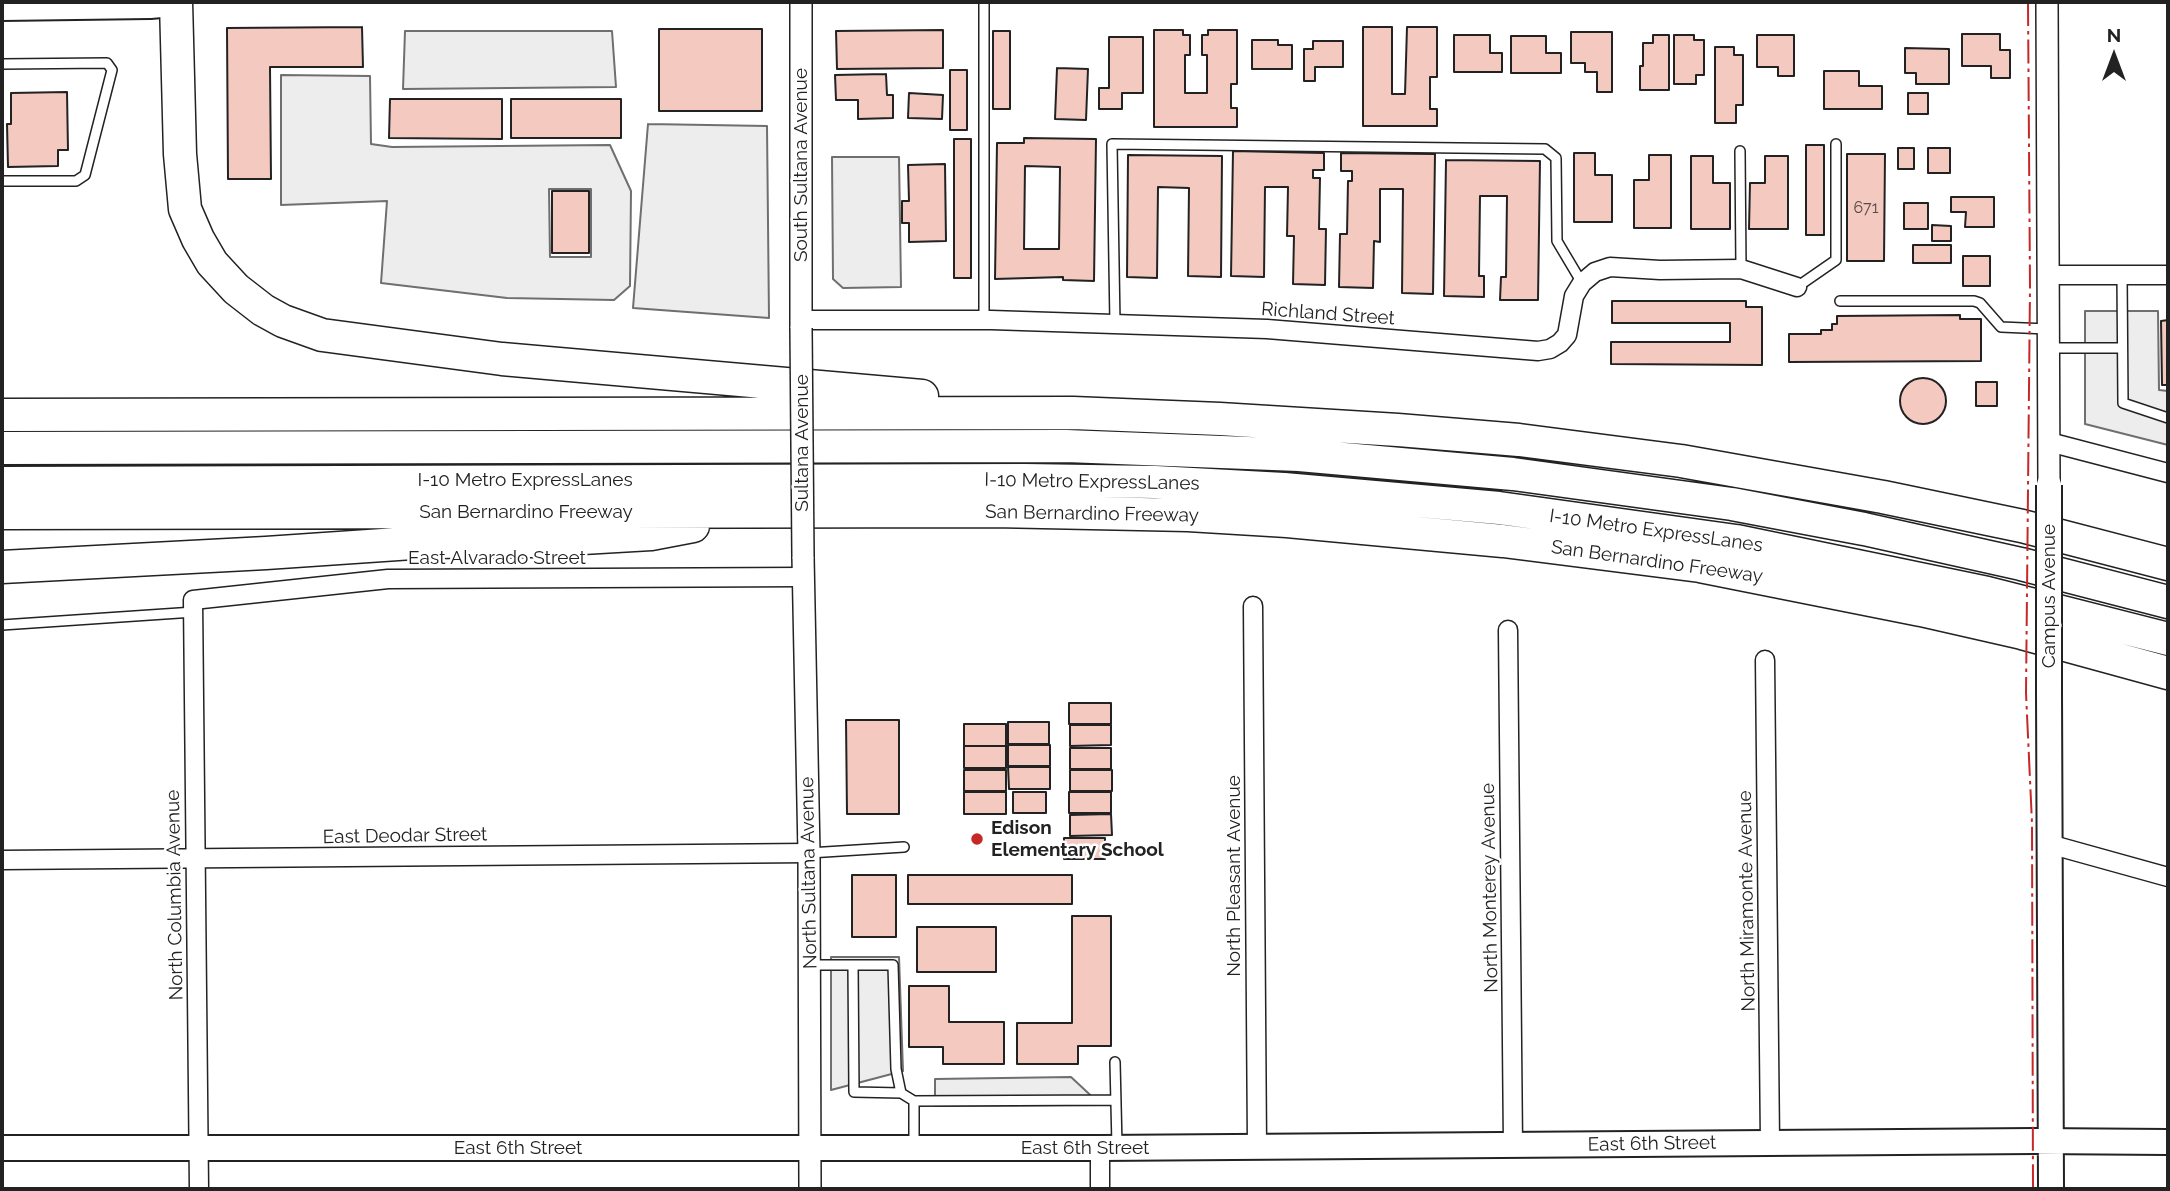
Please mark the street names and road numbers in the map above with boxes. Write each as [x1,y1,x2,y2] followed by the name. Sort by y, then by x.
[790,68,812,262] street label: South Sultana Avenue
[1260,298,1396,330] street label: Richland Street
[791,374,813,512] street label: Sultana Avenue
[417,469,633,491] street label: I-10 Metro ExpressLanes
[984,469,1200,495] street label: I-10 Metro ExpressLanes
[419,501,633,523] street label: San Bernardino Freeway
[985,501,1199,527] street label: San Bernardino Freeway
[1548,505,1764,557] street label: I-10 Metro ExpressLanes
[2038,524,2060,668] street label: Campus Avenue
[1550,536,1764,588] street label: San Bernardino Freeway
[408,547,586,569] street label: East Alvarado Street
[1223,775,1245,977] street label: North Pleasant Avenue
[796,777,822,969] street label: North Sultana Avenue
[1477,783,1503,993] street label: North Monterey Avenue
[162,789,188,1001] street label: North Columbia Avenue
[1734,790,1760,1012] street label: North Miramonte Avenue
[322,823,488,849] street label: East Deodar Street
[1587,1131,1717,1157] street label: East 6th Street
[454,1137,582,1159] street label: East 6th Street
[1021,1137,1149,1159] street label: East 6th Street

